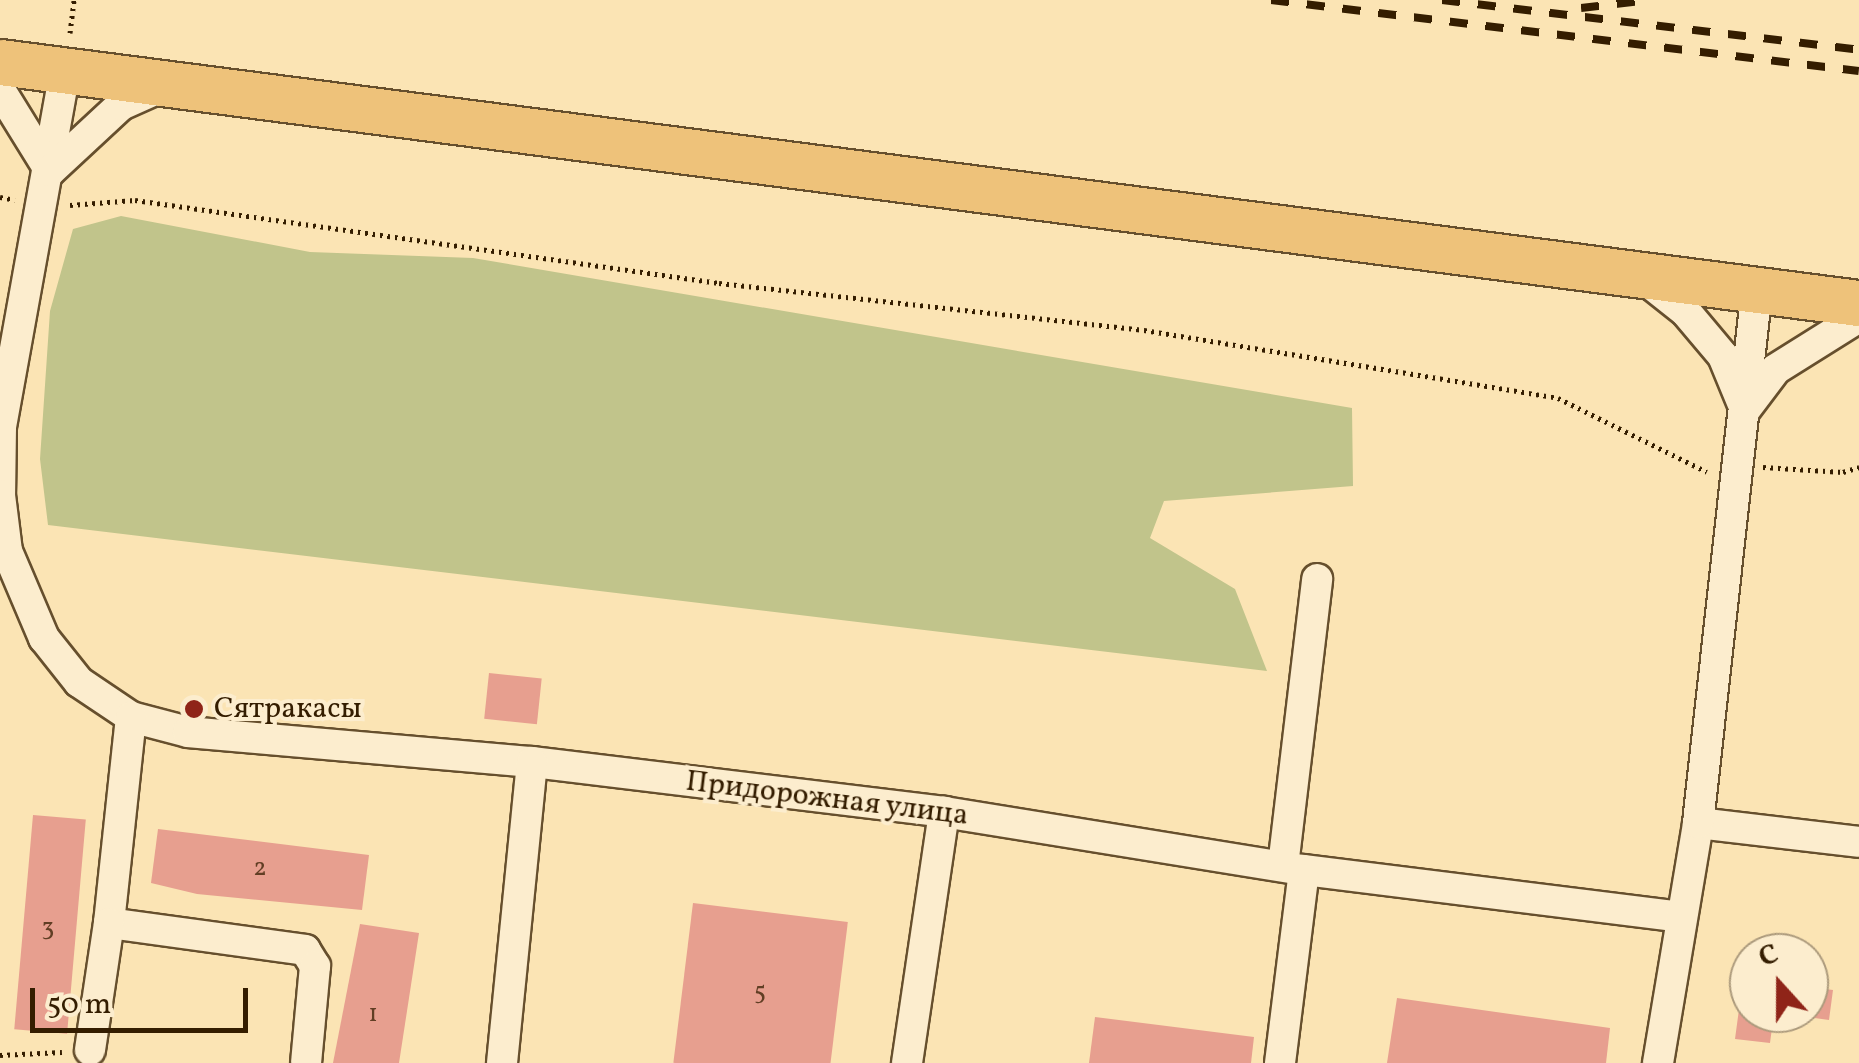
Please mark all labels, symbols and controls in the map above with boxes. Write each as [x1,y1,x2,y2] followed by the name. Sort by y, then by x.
[214,691,362,727] place label: Сятракасы
[183,698,205,720] marker: Сятракасы
[683,764,971,834] street label: Придорожная улица
[253,854,267,884] house number: 2
[42,914,54,944] house number: 3
[1729,933,1829,1033] north arrow
[1753,935,1784,978] text: С
[35,968,252,1030] scale bar
[754,978,766,1008] house number: 5
[47,984,111,1026] text: 50 m
[368,1000,378,1030] house number: 1

